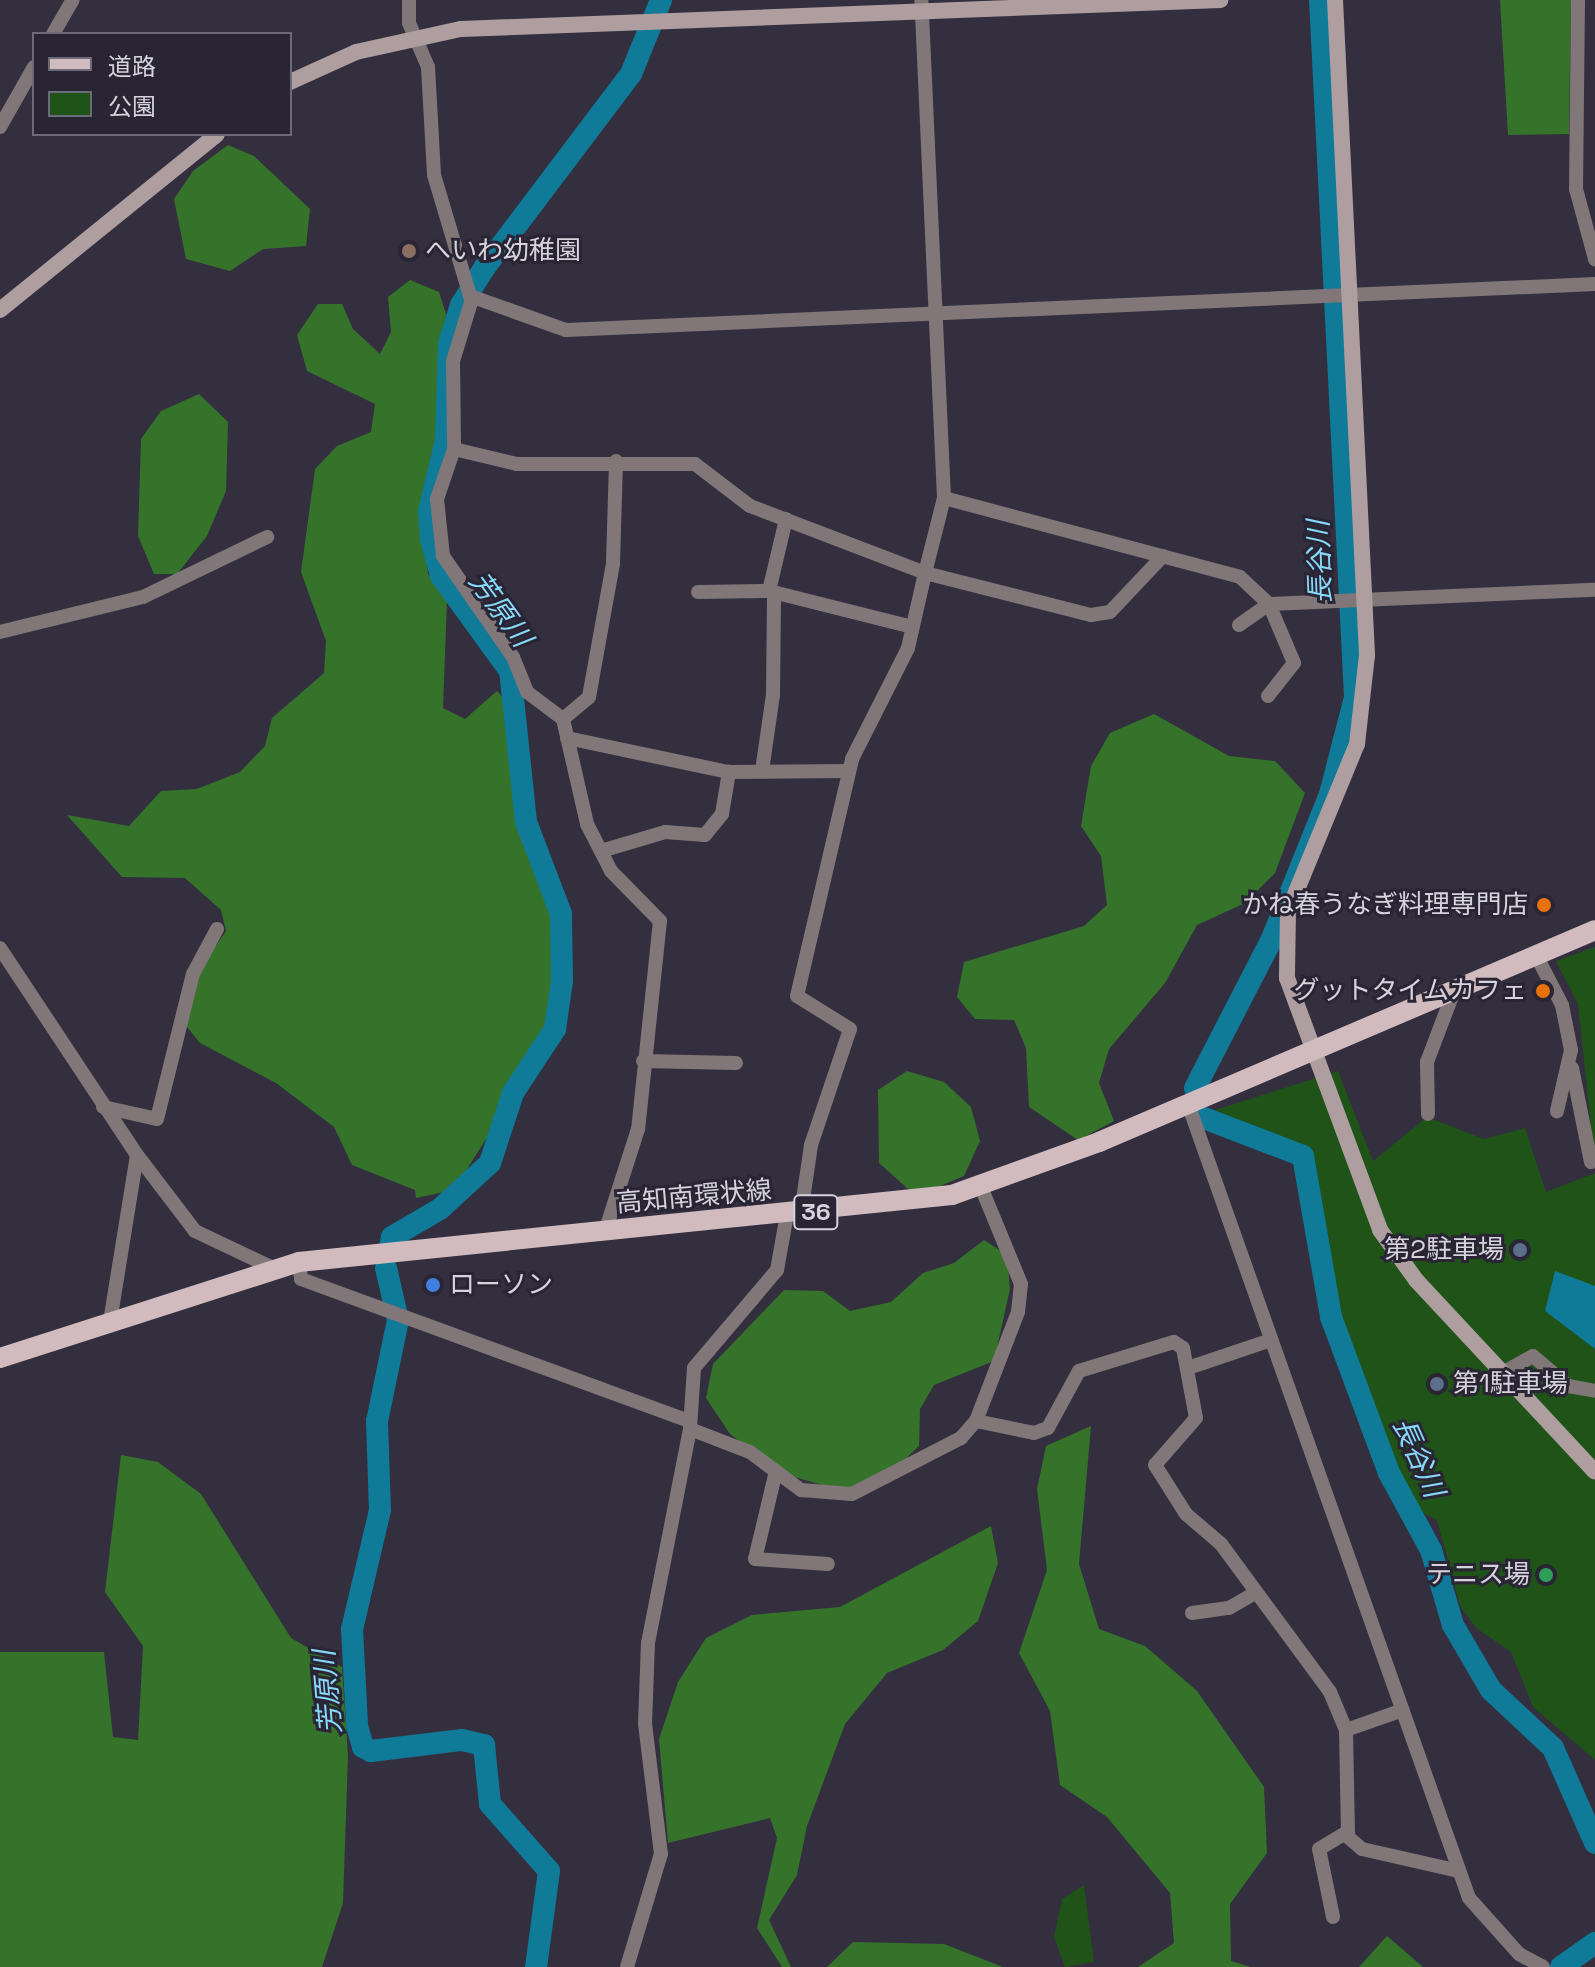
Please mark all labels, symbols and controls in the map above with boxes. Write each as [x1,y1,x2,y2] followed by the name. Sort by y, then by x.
[32,32,292,136] legend
[108,51,156,82] text: 道路
[108,91,156,122] text: 公園
[425,235,581,267] place label: へいわ幼稚園
[400,242,418,260] marker: へいわ幼稚園
[1301,519,1337,605] water label: 長谷川
[463,565,539,653] water label: 芳原川
[1242,889,1528,921] place label: かね春うなぎ料理専門店
[1535,896,1553,914] marker: かね春うなぎ料理専門店
[1293,975,1527,1007] place label: グットタイムカフェ
[1534,982,1552,1000] marker: グットタイムカフェ
[615,1175,773,1219] street label: 高知南環状線
[792,1192,840,1232] road number: 36
[1384,1234,1504,1266] place label: 第2駐車場
[1511,1241,1529,1259] marker: 第2駐車場
[449,1269,553,1301] place label: ローソン
[424,1276,442,1294] marker: ローソン
[1453,1368,1568,1400] place label: 第1駐車場
[1428,1375,1446,1393] marker: 第1駐車場
[1387,1412,1451,1502] water label: 長谷川
[1426,1559,1530,1591] place label: テニス場
[1537,1566,1555,1584] marker: テニス場
[307,1649,347,1735] water label: 芳原川

